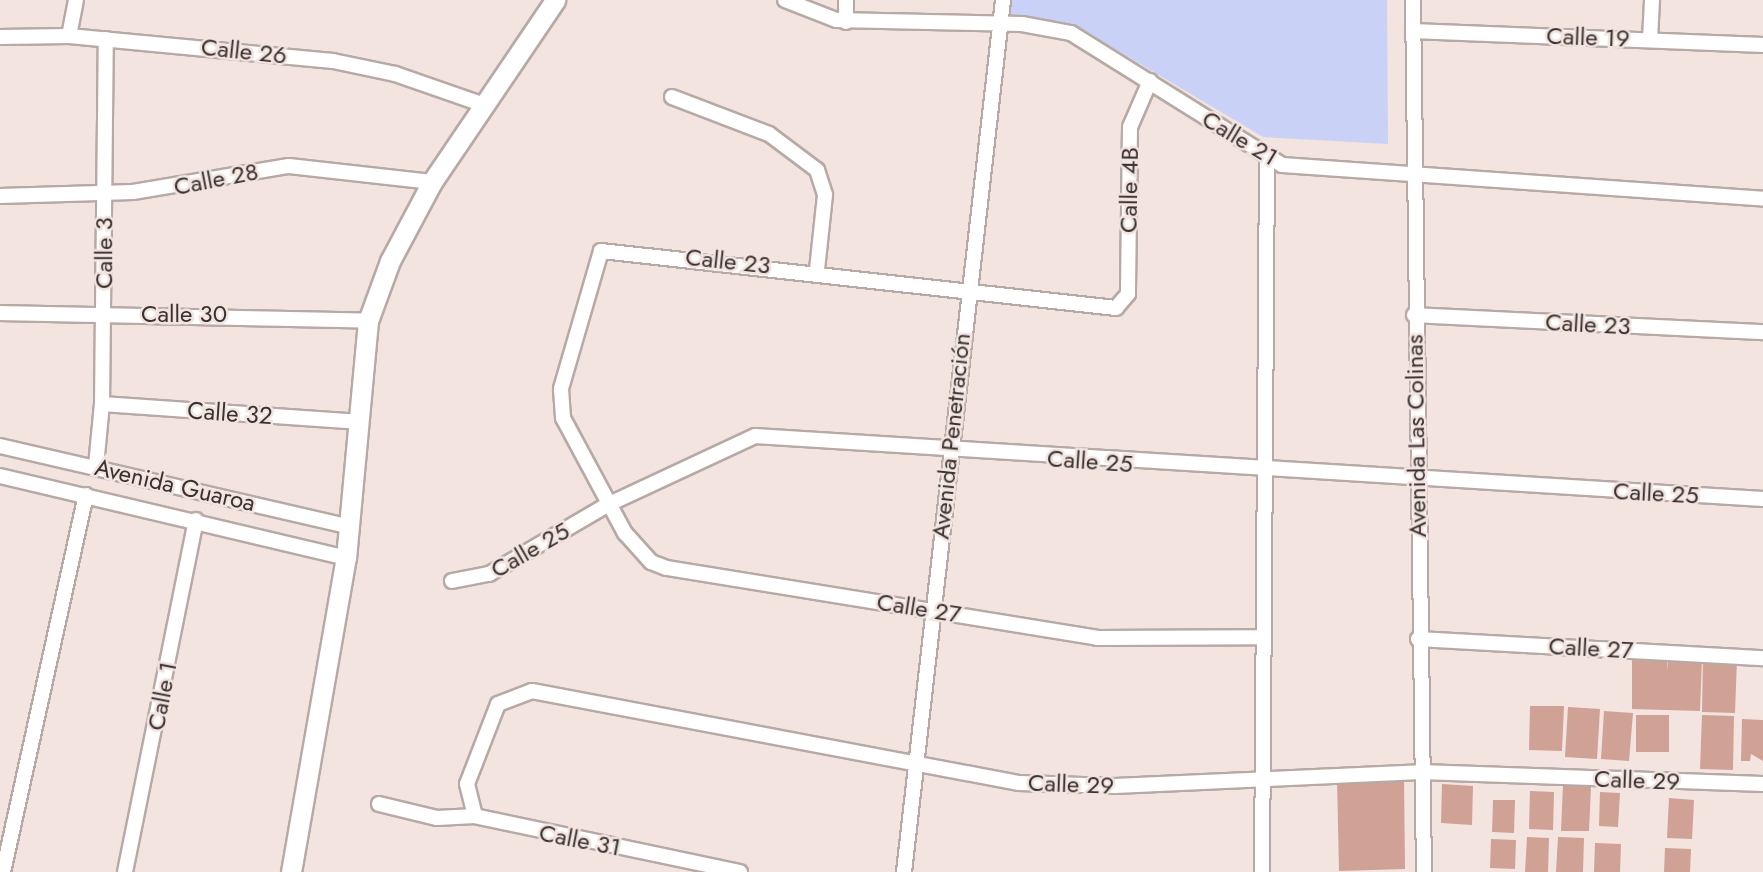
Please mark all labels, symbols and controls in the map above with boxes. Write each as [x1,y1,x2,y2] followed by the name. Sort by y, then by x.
[1546,21,1630,53] street label: Calle 19
[200,32,288,70] street label: Calle 26
[1197,104,1283,172] street label: Calle 21
[1114,147,1144,233] street label: Calle 4B
[171,157,261,201] street label: Calle 28
[90,217,118,289] street label: Calle 3
[684,242,772,280] street label: Calle 23
[141,300,227,328] street label: Calle 30
[1545,307,1631,341] street label: Calle 23
[926,331,976,541] street label: Avenida Penetración
[1400,334,1432,538] street label: Avenida Las Colinas
[186,396,274,430] street label: Calle 32
[1046,444,1134,478] street label: Calle 25
[92,453,258,517] street label: Avenida Guaroa
[1612,476,1700,510] street label: Calle 25
[486,516,574,584] street label: Calle 25
[875,587,963,629] street label: Calle 27
[1548,631,1634,665] street label: Calle 27
[141,659,183,733] street label: Calle 1
[1593,764,1681,796] street label: Calle 29
[1027,768,1115,800] street label: Calle 29
[537,818,623,862] street label: Calle 31

